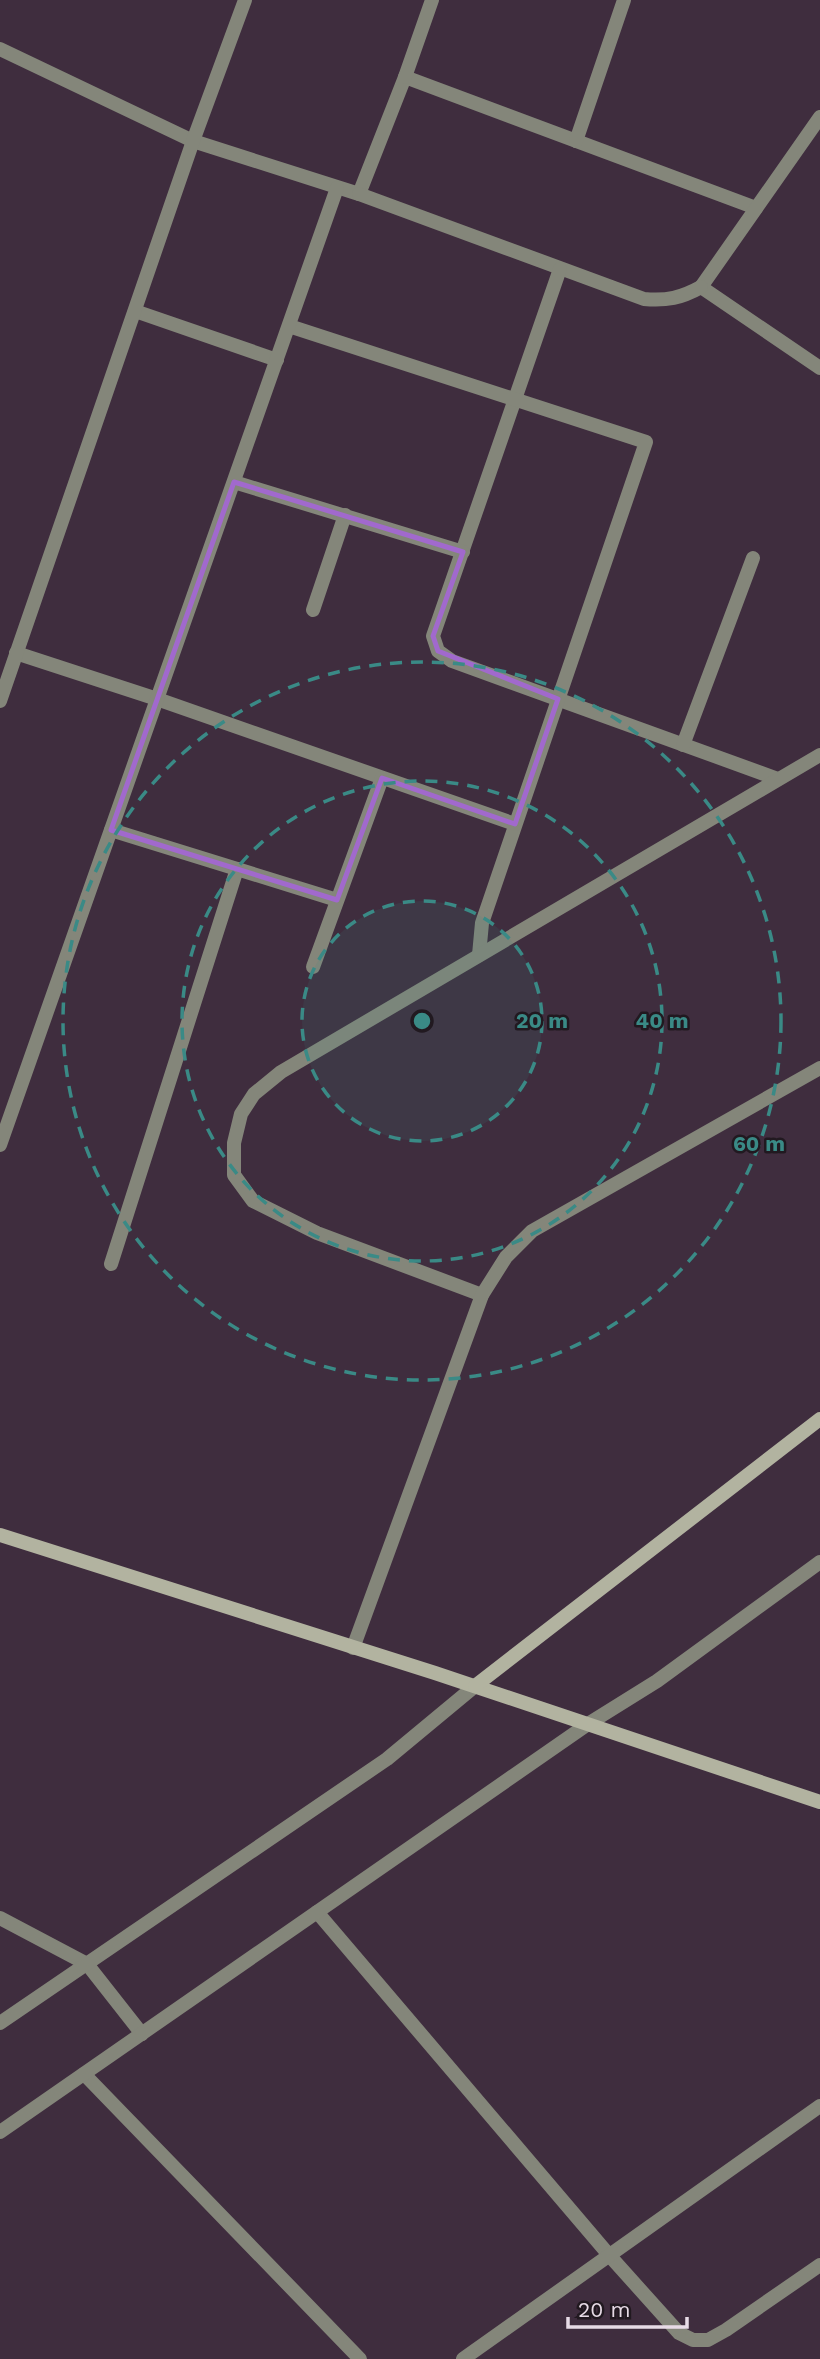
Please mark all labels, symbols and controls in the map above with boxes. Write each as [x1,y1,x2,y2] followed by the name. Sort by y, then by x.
[516,1008,568,1033] text: 20 m
[636,1008,688,1033] text: 40 m
[410,1009,434,1033] centre of rings
[733,1131,785,1156] text: 60 m
[568,2286,687,2330] scale bar
[578,2297,630,2322] text: 20 m

